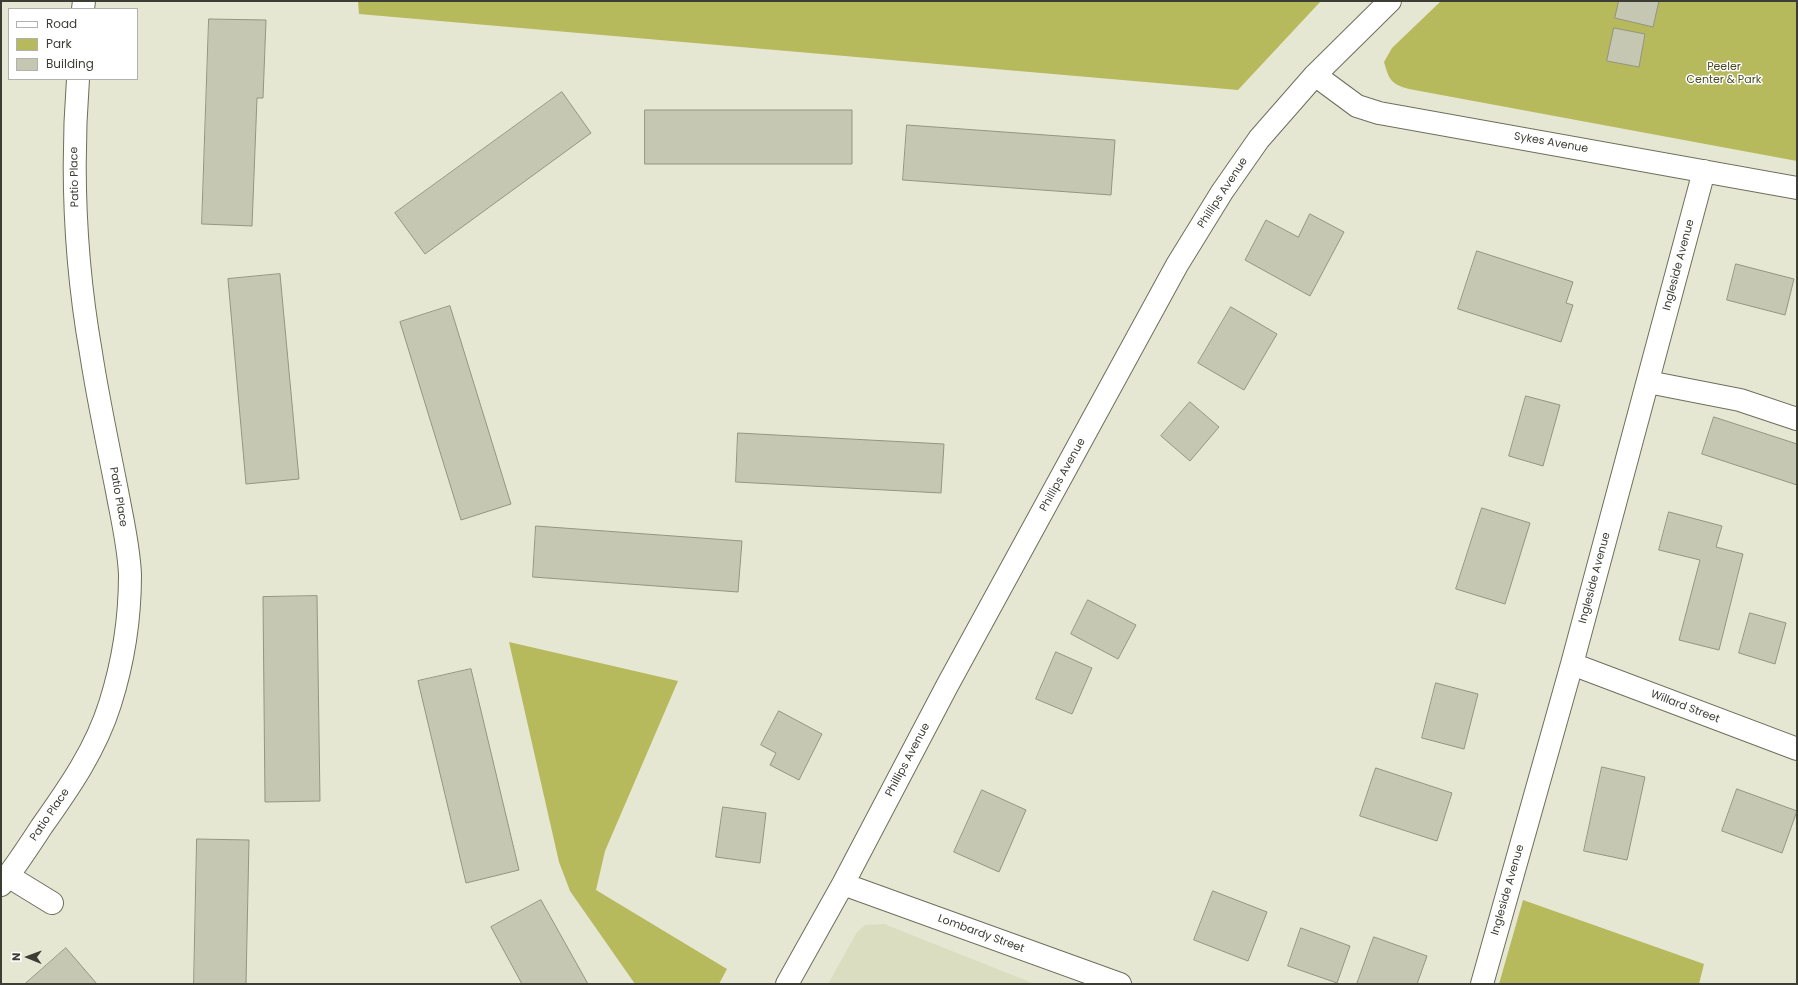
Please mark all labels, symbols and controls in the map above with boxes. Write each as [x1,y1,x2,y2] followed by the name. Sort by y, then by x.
[8,8,138,80] legend
[46,15,77,32] text: Road
[46,35,72,52] text: Park
[46,55,94,72] text: Building
[1687,60,1761,86] park label: Peeler Center & Park
[1513,130,1589,156] street label: Sykes Avenue
[68,147,82,207] street label: Patio Place
[1195,155,1251,231] street label: Phillips Avenue
[1661,218,1697,312] street label: Ingleside Avenue
[1037,436,1089,514] street label: Phillips Avenue
[106,466,130,528] street label: Patio Place
[1577,531,1613,625] street label: Ingleside Avenue
[1649,688,1721,726] street label: Willard Street
[883,721,933,799] street label: Phillips Avenue
[28,786,72,844] street label: Patio Place
[1489,843,1527,937] street label: Ingleside Avenue
[936,912,1026,956] street label: Lombardy Street
[8,937,48,977] north arrow
[8,953,24,961] text: N

